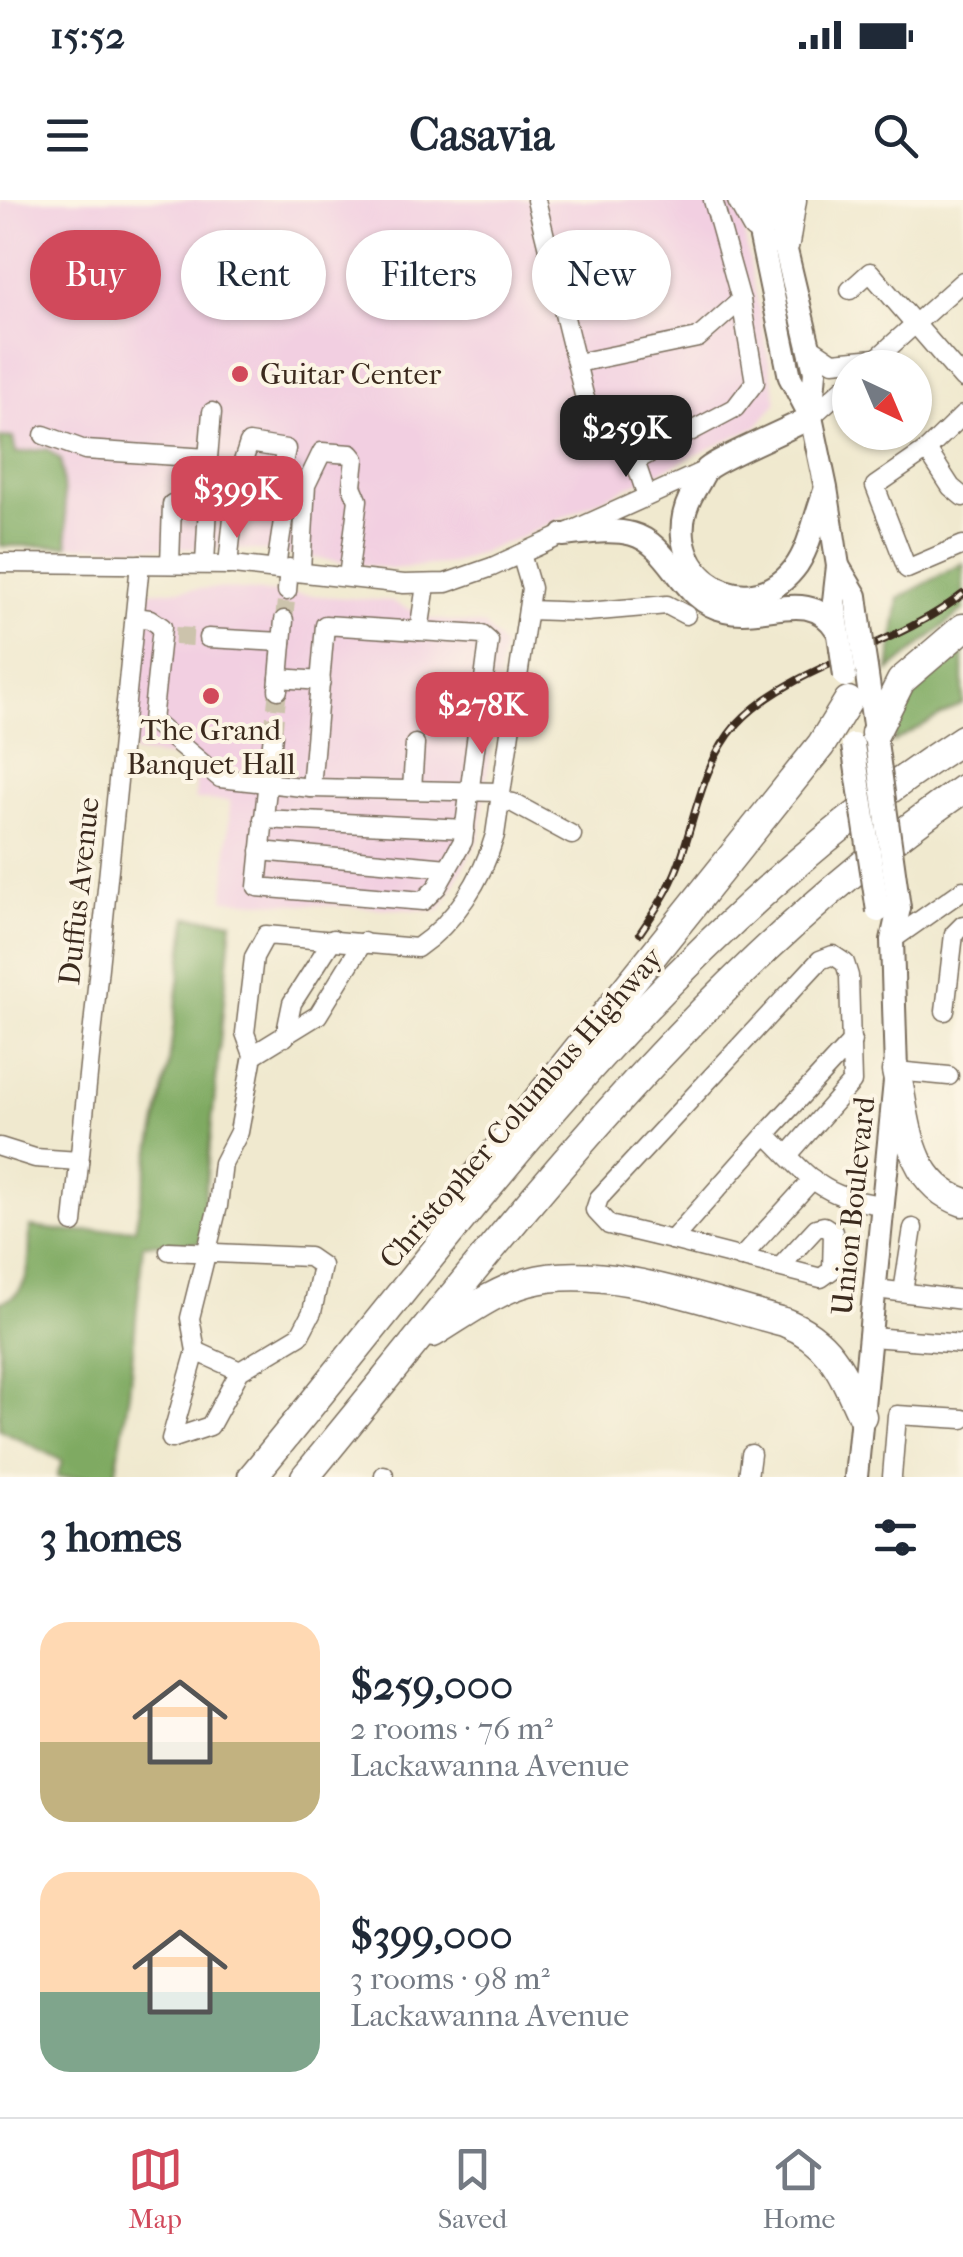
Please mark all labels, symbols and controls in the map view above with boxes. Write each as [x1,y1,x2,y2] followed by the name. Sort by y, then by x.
[50,13,125,58] text: 15:52
[40,108,95,163] icon: menu
[868,108,923,163] icon: search
[409,109,554,162] text: Casavia
[30,230,161,320] chip: Buy
[181,230,326,320] chip: Rent
[346,230,512,320] chip: Filters
[532,230,671,320] chip: New
[832,350,932,450] north arrow
[832,350,932,450] map controls
[260,357,441,392] place label: Guitar Center
[229,363,251,385] marker: Guitar Center
[556,395,696,480] pin: $259K
[582,409,670,446] text: $259K
[167,456,307,541] pin: $399K
[193,470,281,507] text: $399K
[412,672,552,757] pin: $278K
[200,685,222,707] marker: The Grand Banquet Hall
[438,686,526,723] text: $278K
[126,713,296,782] place label: The Grand Banquet Hall
[52,795,107,987] street label: Duffus Avenue
[373,940,671,1276] street label: Christopher Columbus Highway
[825,1094,882,1317] street label: Union Boulevard
[868,1510,923,1565] icon: filters
[40,1513,182,1562] text: 3 homes
[350,1661,513,1710] text: $259,000
[120,1662,240,1782] icon: home
[350,1710,553,1747] text: 2 rooms · 76 m²
[350,1747,629,1784] text: Lackawanna Avenue
[350,1911,513,1960] text: $399,000
[120,1912,240,2032] icon: home
[350,1960,550,1997] text: 3 rooms · 98 m²
[350,1997,629,2034] text: Lackawanna Avenue
[128,2142,183,2235] tab: Map
[438,2142,507,2235] tab: Saved
[763,2142,835,2235] tab: Home

